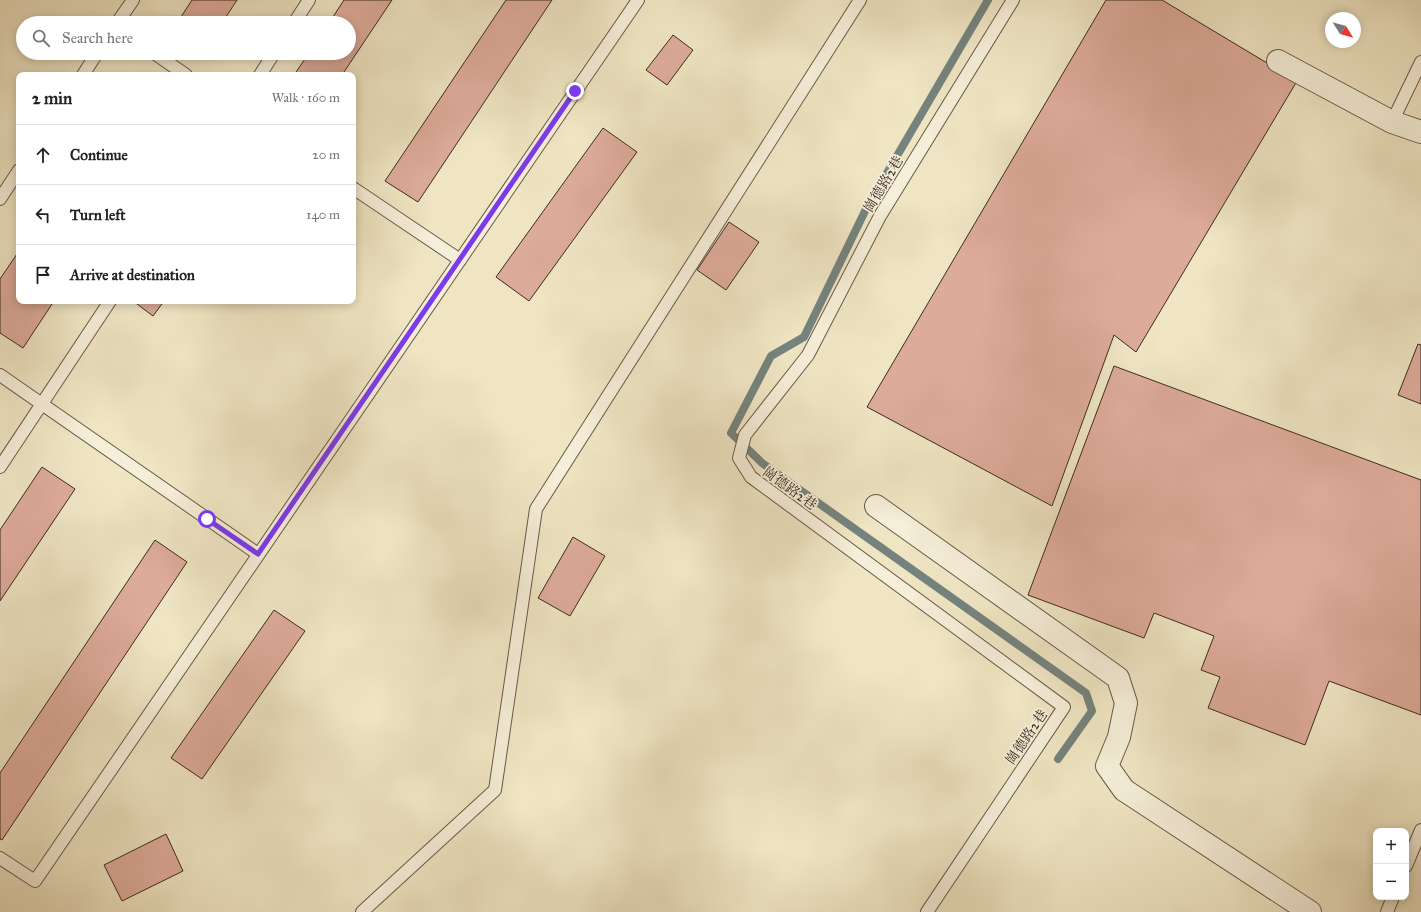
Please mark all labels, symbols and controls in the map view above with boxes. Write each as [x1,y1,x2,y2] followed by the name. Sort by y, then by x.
[1325,12,1361,48] north arrow
[16,16,356,60] search box
[30,27,52,49] icon: search
[62,29,133,47] text: Search here
[566,82,584,100] route end
[32,88,72,109] text: 2 min
[272,90,340,106] text: Walk · 160 m
[32,144,54,166] icon: ahead
[70,146,128,164] text: Continue
[312,147,340,163] text: 20 m
[860,153,907,216] street label: 崗德路2巷
[32,204,54,226] icon: left
[70,206,126,224] text: Turn left
[306,207,340,223] text: 140 m
[32,264,54,286] icon: arrive
[70,266,195,284] text: Arrive at destination
[759,463,820,514] street label: 崗德路2巷
[198,510,216,528] route start
[1002,706,1051,768] street label: 崗德路2巷
[1373,828,1409,900] map controls
[1373,828,1409,864] button: +
[1373,864,1409,900] button: −

